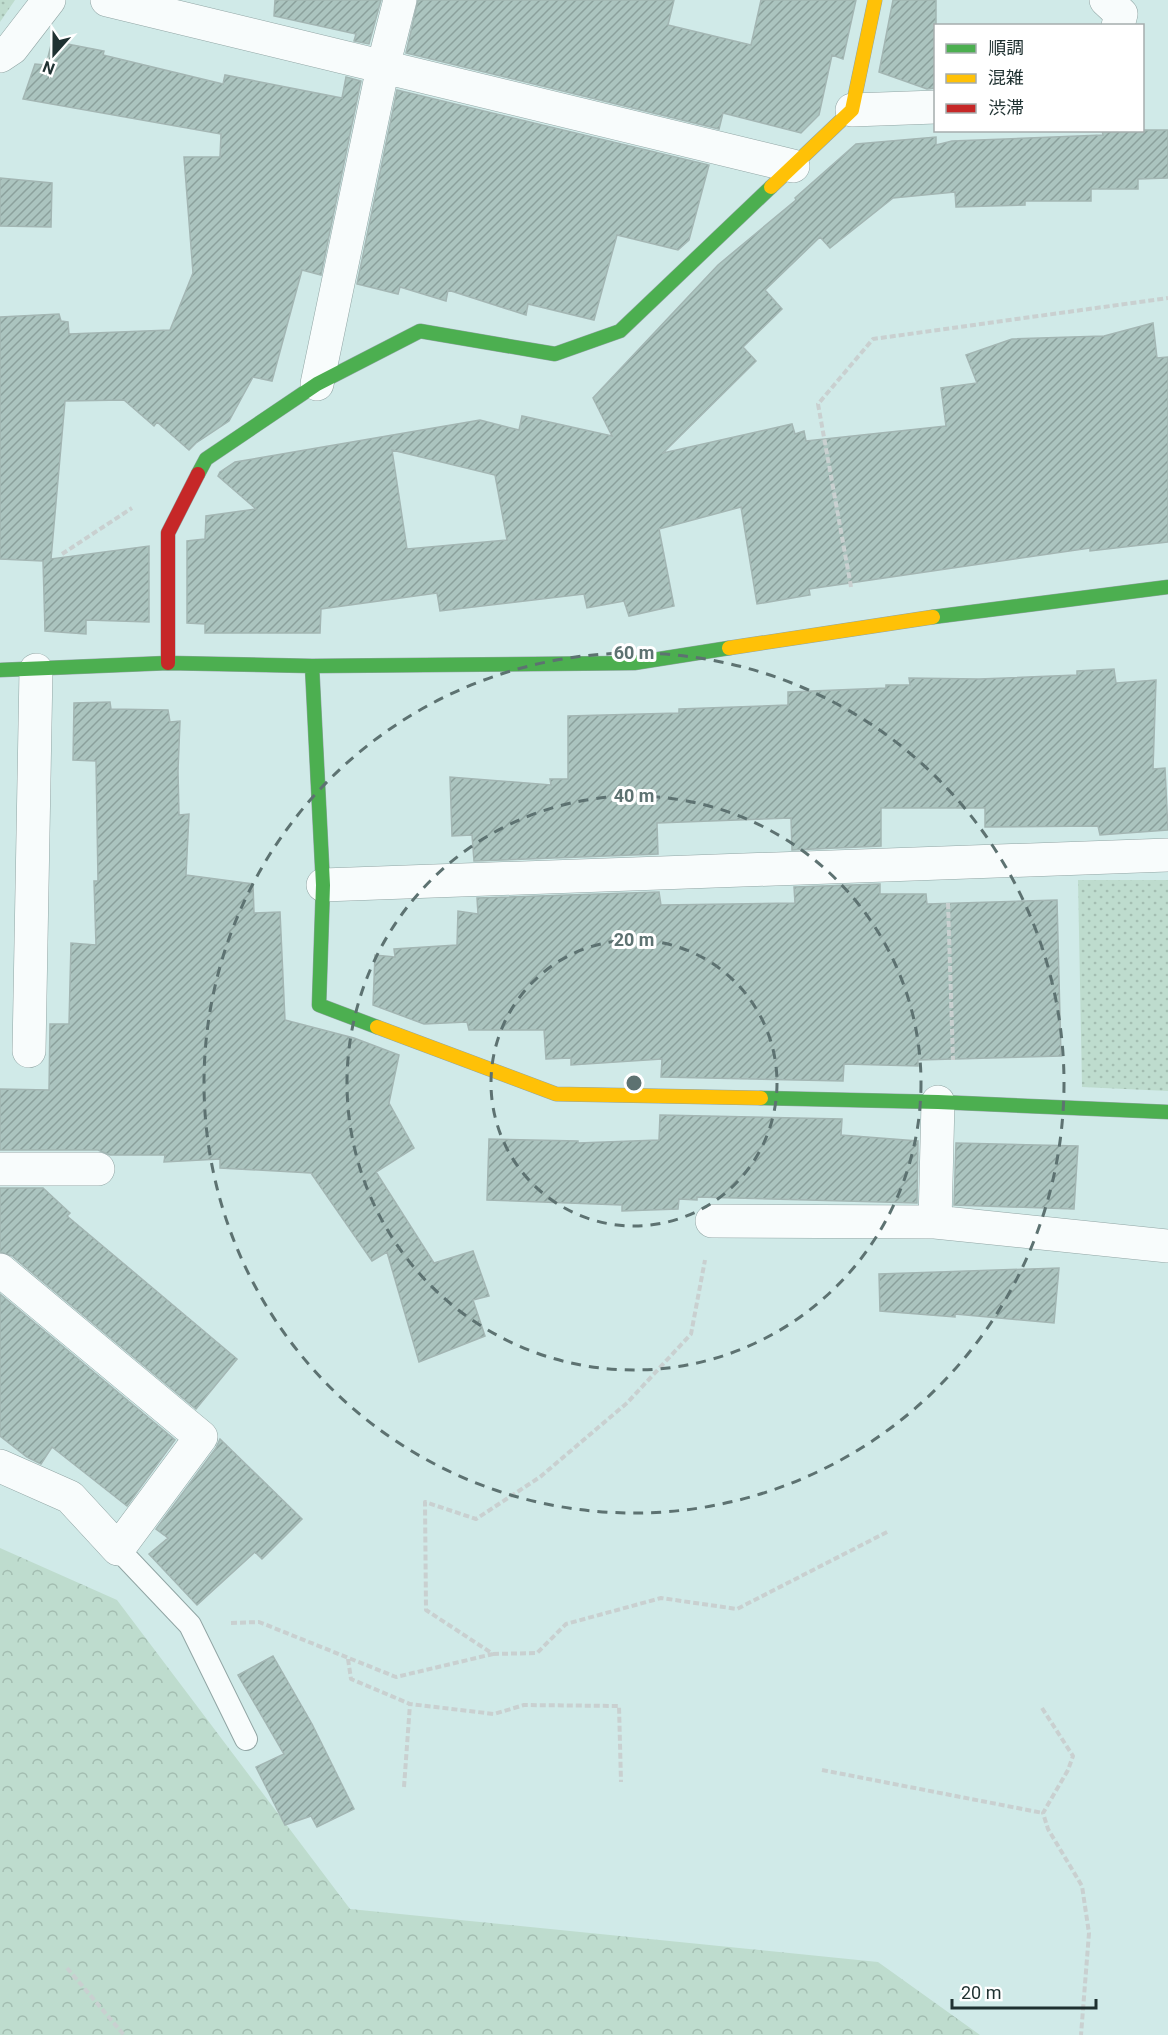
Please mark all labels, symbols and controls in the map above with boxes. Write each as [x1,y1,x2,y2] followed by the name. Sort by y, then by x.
[24,24,84,84] north arrow
[934,24,1144,132] legend
[988,37,1024,58] text: 順調
[40,57,57,78] text: N
[988,67,1024,88] text: 混雑
[988,97,1024,118] text: 渋滞
[614,642,654,663] text: 60 m
[614,785,654,806] text: 40 m
[614,929,654,950] text: 20 m
[624,1073,644,1093] centre of rings
[952,1972,1096,2010] scale bar
[961,1982,1001,2003] text: 20 m

